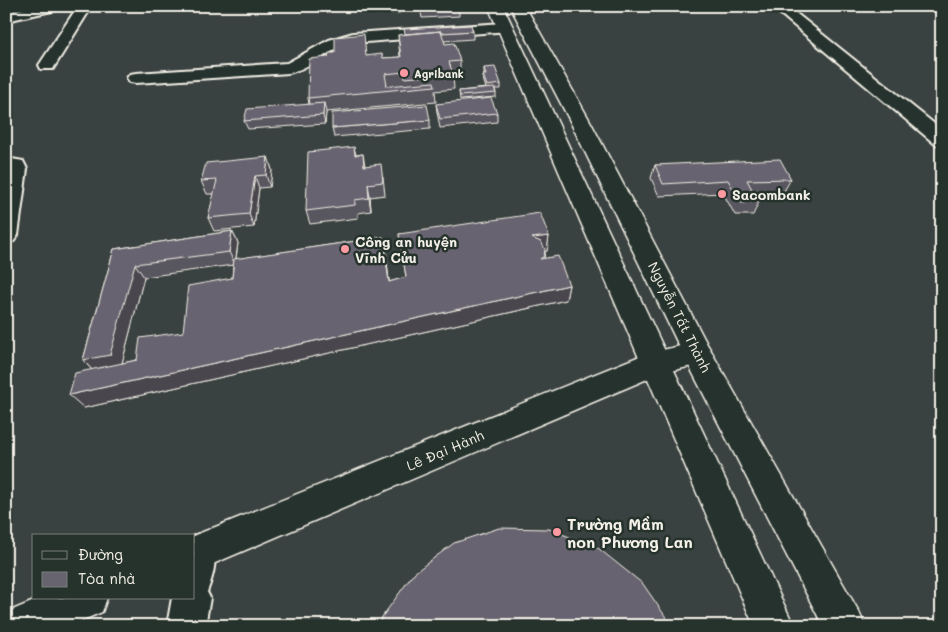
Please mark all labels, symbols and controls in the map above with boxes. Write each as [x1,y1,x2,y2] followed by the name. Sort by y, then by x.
[414,66,464,81] place label: Agribank
[398,67,410,79] marker: Agribank
[732,185,810,204] place label: Sacombank
[716,188,728,200] marker: Sacombank
[355,232,457,267] place label: Công an huyện Vĩnh Cửu
[339,243,351,255] marker: Công an huyện Vĩnh Cửu
[644,259,716,376] street label: Nguyễn Tất Thành
[403,425,487,475] street label: Lê Đại Hành
[567,513,693,552] place label: Trường Mầm non Phương Lan
[551,526,563,538] marker: Trường Mầm non Phương Lan
[32,534,195,600] legend
[78,544,123,564] text: Đường
[78,568,136,588] text: Tòa nhà

